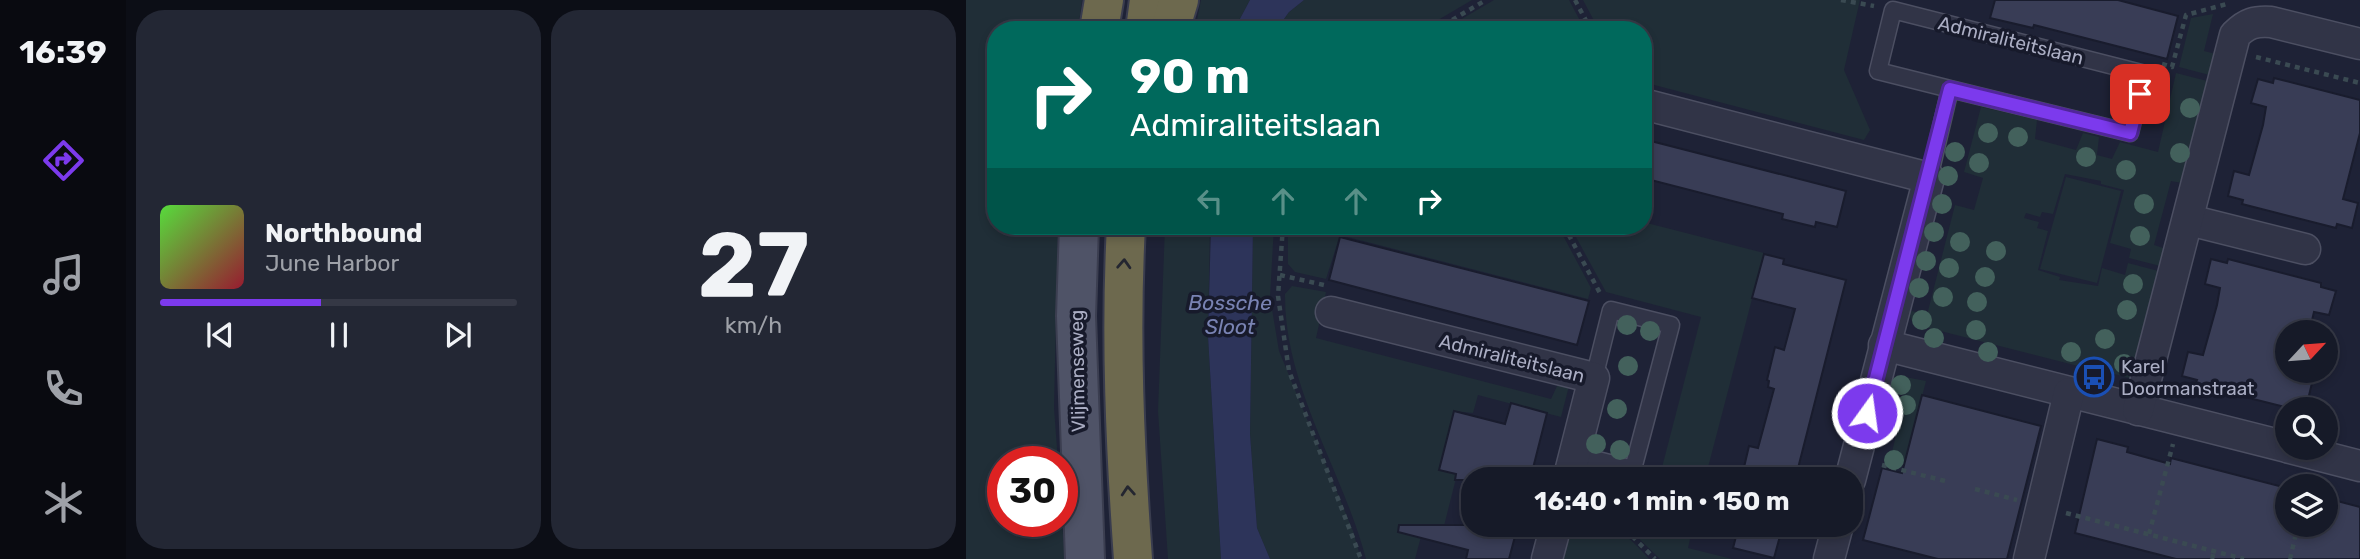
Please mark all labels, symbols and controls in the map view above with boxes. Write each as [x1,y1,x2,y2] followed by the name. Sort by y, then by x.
[1936,11,2086,70] street label: Admiraliteitslaan
[19,33,107,71] text: 16:39
[1130,47,1250,105] text: 90 m
[1015,49,1106,140] icon: right
[2110,64,2170,124] pin
[2121,75,2159,113] icon: arrive
[1130,106,1381,144] text: Admiraliteitslaan
[39,136,88,185] icon: directions
[1191,182,1229,220] icon: left
[1264,182,1302,220] icon: ahead
[1337,182,1375,220] icon: ahead
[1410,182,1448,220] icon: right
[698,211,809,319] text: 27
[265,218,423,249] text: Northbound
[265,249,399,277] text: June Harbor
[39,250,88,299] icon: music
[1116,258,1131,269] one-way arrow
[1188,290,1272,339] water label: Bossche Sloot
[1065,310,1090,432] street label: Vlijmenseweg
[725,311,782,339] text: km/h
[201,316,239,354] icon: previous
[320,316,358,354] icon: pause
[439,316,477,354] icon: next
[2275,320,2338,383] north arrow
[2275,320,2338,537] map controls
[1437,329,1587,388] street label: Admiraliteitslaan
[2121,355,2255,400] place label: Karel Doormanstraat
[2073,356,2115,398] bus stop icon: Karel Doormanstraat
[39,364,88,413] icon: phone
[1830,376,1904,450] position arrow
[2275,397,2338,460] button: search
[987,446,1078,537] speed limit sign: 30
[2275,474,2338,537] button: layers
[39,478,88,527] icon: climate
[1121,485,1136,496] one-way arrow
[1534,486,1790,517] text: 16:40 · 1 min · 150 m

